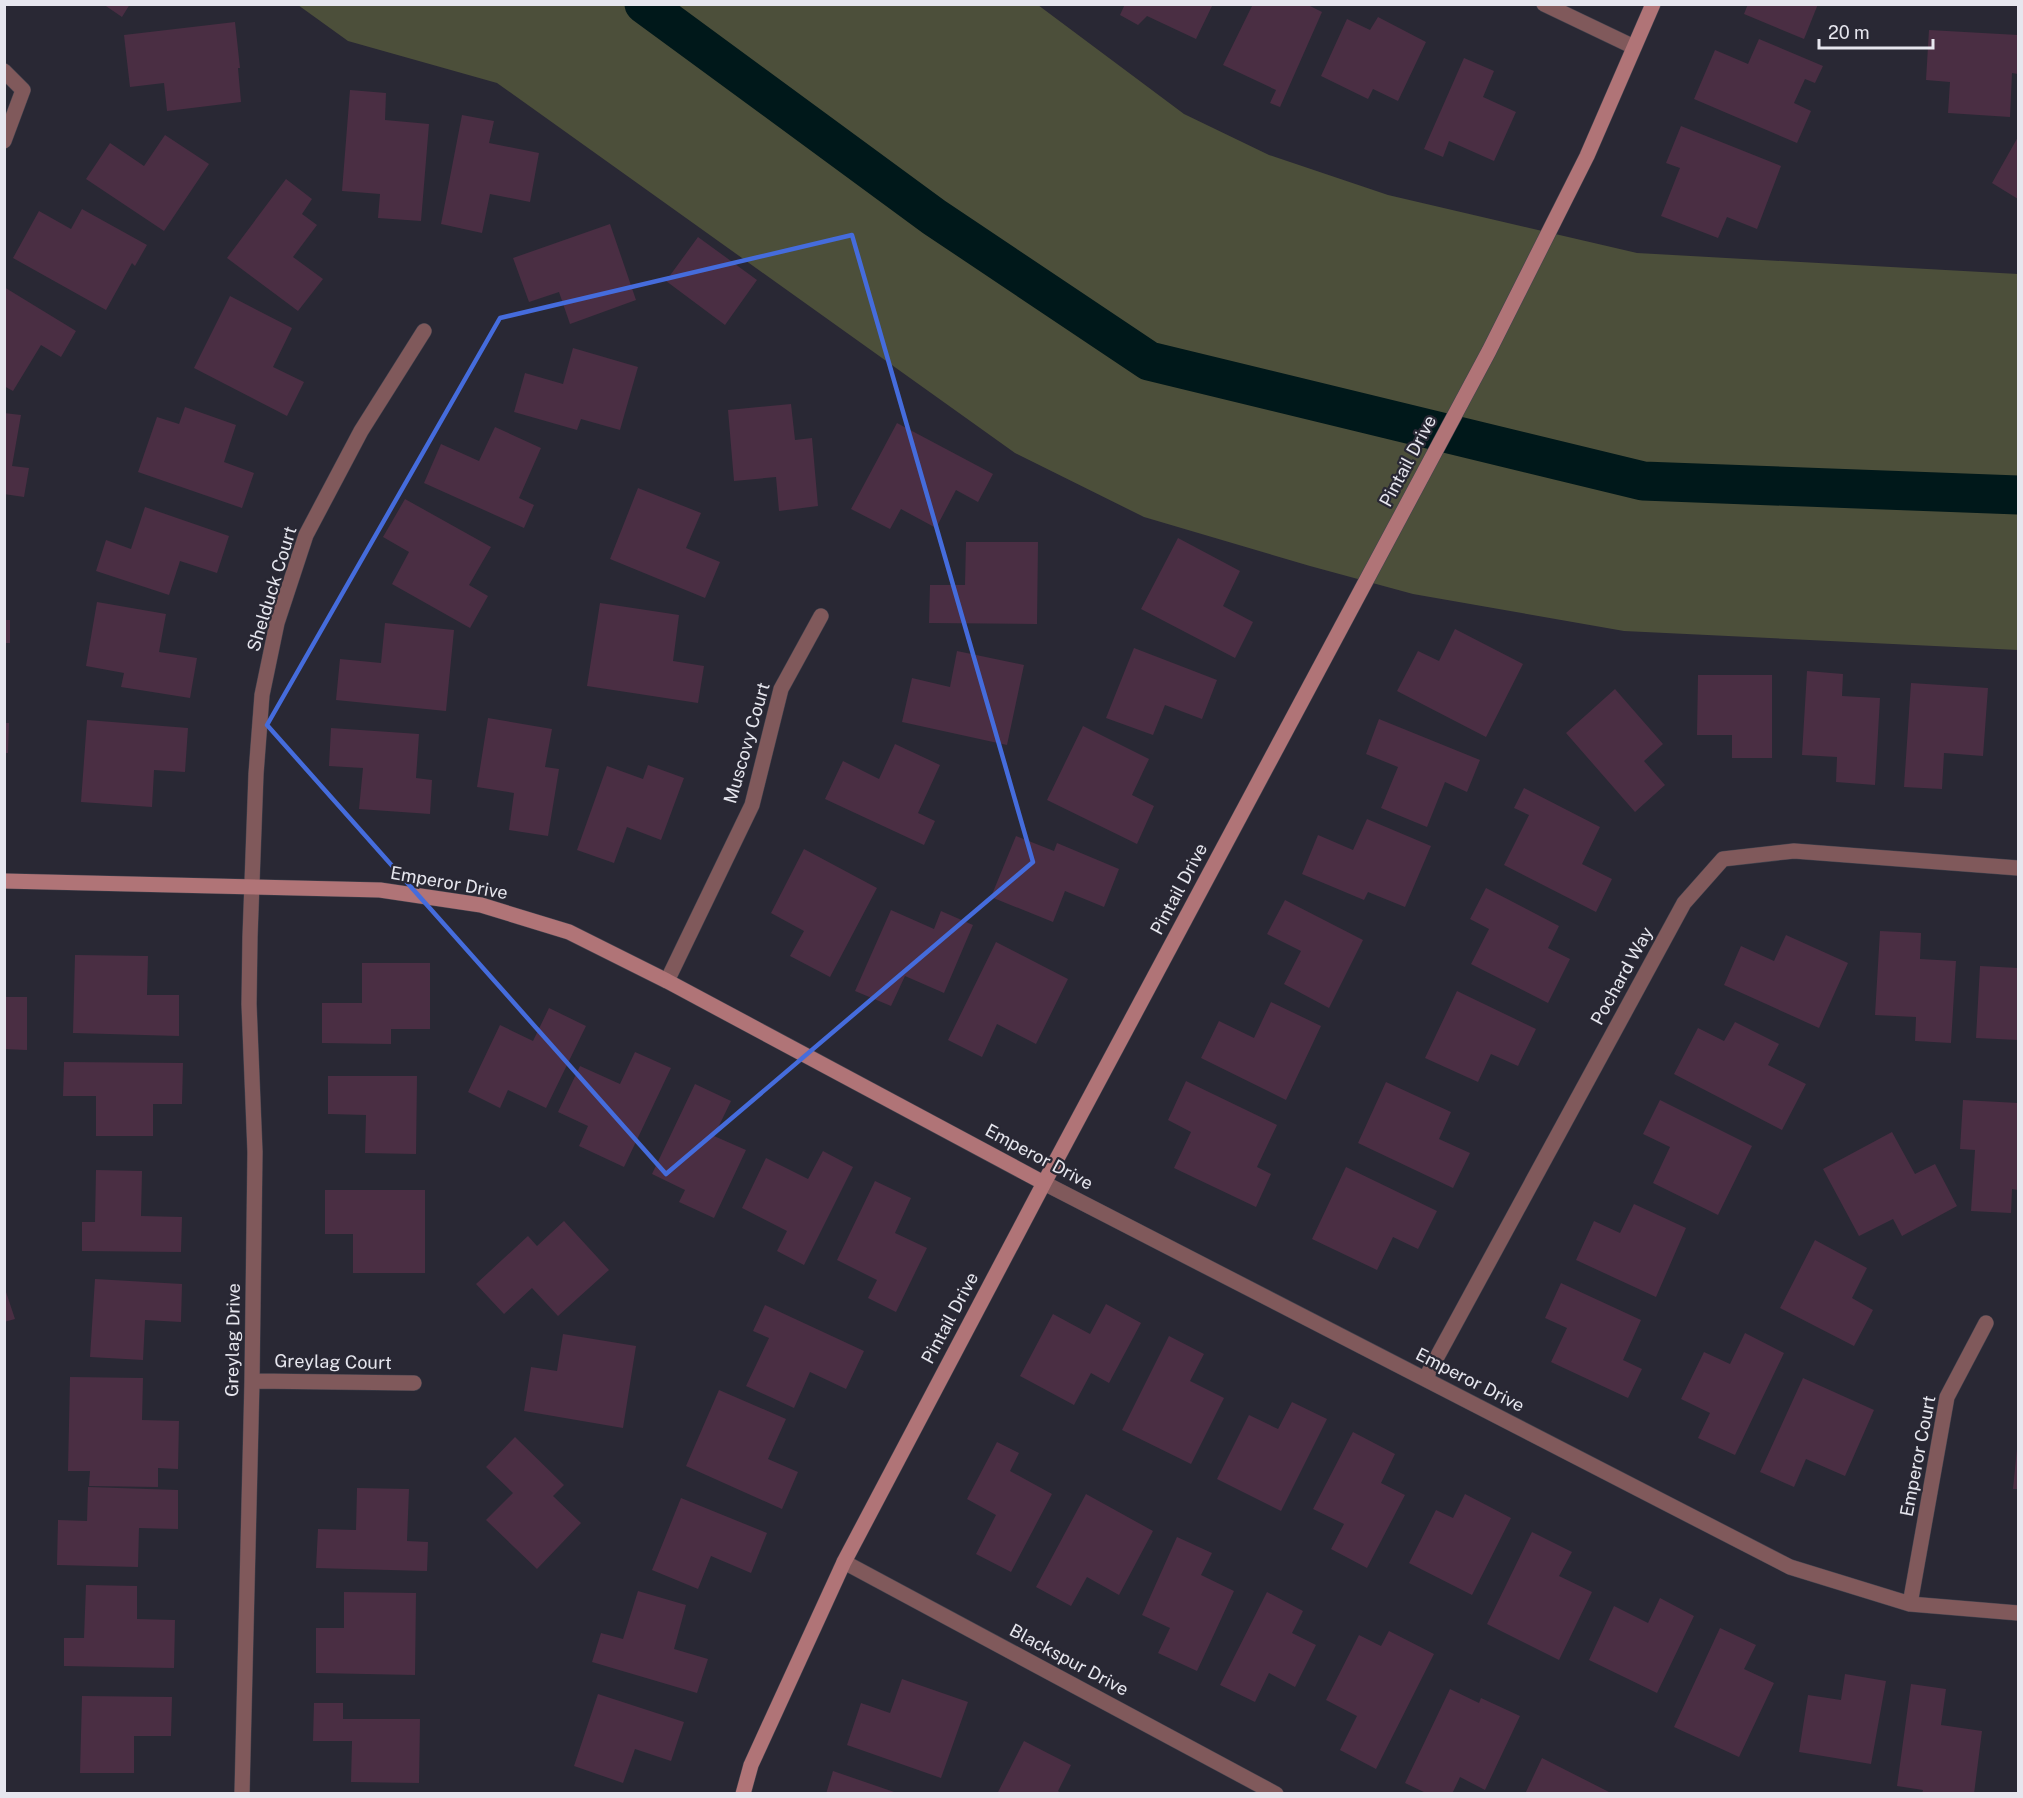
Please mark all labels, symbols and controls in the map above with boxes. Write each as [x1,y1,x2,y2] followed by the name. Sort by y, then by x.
[1819,12,1933,50] scale bar
[1828,22,1870,43] text: 20 m
[1375,412,1440,510] street label: Pintail Drive
[243,524,301,654] street label: Shelduck Court
[719,680,774,806] street label: Muscovy Court
[1146,840,1211,938] street label: Pintail Drive
[389,862,509,903] street label: Emperor Drive
[1586,923,1657,1028] street label: Pochard Way
[982,1119,1097,1194] street label: Emperor Drive
[917,1269,982,1367] street label: Pintail Drive
[221,1283,244,1397] street label: Greylag Drive
[1412,1343,1528,1416] street label: Emperor Drive
[274,1350,392,1373] street label: Greylag Court
[1895,1394,1940,1518] street label: Emperor Court
[1006,1619,1132,1700] street label: Blackspur Drive

